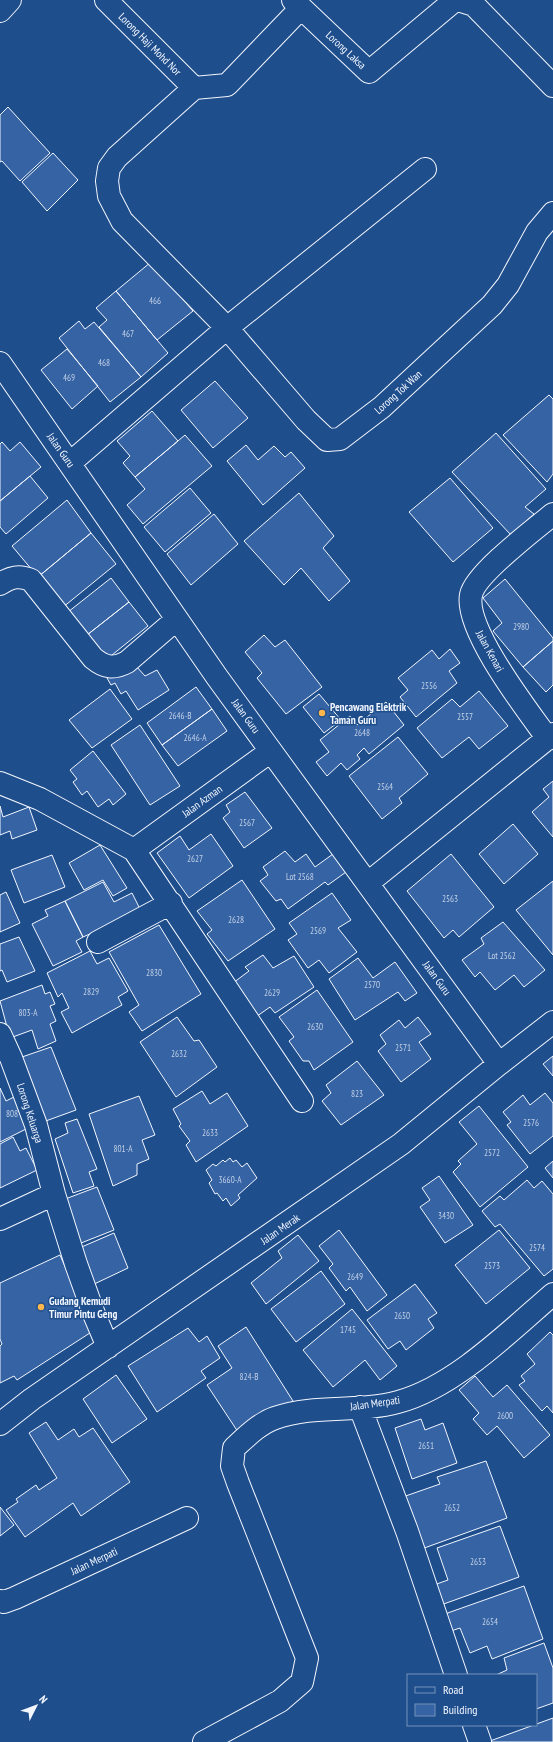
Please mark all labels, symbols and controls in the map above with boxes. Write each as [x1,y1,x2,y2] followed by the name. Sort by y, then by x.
[116,10,184,78] street label: Lorong Haji Mohd Nor
[323,28,369,72] street label: Lorong Laksa
[149,295,161,306] house number: 466
[122,328,134,339] house number: 467
[98,357,110,368] house number: 468
[371,367,425,417] street label: Lorong Tok Wan
[63,372,75,383] house number: 469
[43,429,78,470] street label: Jalan Guru
[513,621,529,632] house number: 2980
[472,627,507,674] street label: Jalan Kenari
[421,680,437,691] house number: 2556
[228,695,263,736] street label: Jalan Guru
[330,700,407,727] place label: Pencawang Elektrik Taman Guru
[317,708,327,718] marker: Pencawang Elektrik Taman Guru
[168,710,192,721] house number: 2646-B
[457,711,473,722] house number: 2557
[354,727,370,738] house number: 2648
[183,732,207,743] house number: 2646-A
[377,781,393,792] house number: 2564
[178,782,225,821] street label: Jalan Azman
[239,817,255,828] house number: 2567
[187,853,203,864] house number: 2627
[286,871,314,882] house number: Lot 2568
[442,893,458,904] house number: 2563
[228,914,244,925] house number: 2628
[310,925,326,936] house number: 2569
[488,950,516,961] house number: Lot 2562
[419,957,454,998] street label: Jalan Guru
[146,967,162,978] house number: 2830
[364,979,380,990] house number: 2570
[83,986,99,997] house number: 2829
[264,987,280,998] house number: 2629
[19,1007,38,1018] house number: 803-A
[307,1021,323,1032] house number: 2630
[395,1042,411,1053] house number: 2571
[171,1048,187,1059] house number: 2632
[14,1081,46,1145] street label: Lorong Keluarga
[351,1088,363,1099] house number: 823
[6,1108,18,1119] house number: 808
[523,1117,539,1128] house number: 2576
[202,1127,218,1138] house number: 2633
[114,1143,133,1154] house number: 801-A
[484,1147,500,1158] house number: 2572
[218,1174,242,1185] house number: 3660-A
[257,1210,303,1248] street label: Jalan Merak
[438,1210,454,1221] house number: 3430
[529,1242,545,1253] house number: 2574
[484,1260,500,1271] house number: 2573
[347,1271,363,1282] house number: 2649
[49,1294,117,1321] place label: Gudang Kemudi Timur Pintu Geng
[36,1302,46,1312] marker: Gudang Kemudi Timur Pintu Geng
[394,1310,410,1321] house number: 2650
[340,1324,356,1335] house number: 1745
[239,1371,259,1382] house number: 824-B
[348,1393,401,1414] street label: Jalan Merpati
[497,1410,513,1421] house number: 2600
[418,1440,434,1451] house number: 2651
[444,1502,460,1513] house number: 2652
[67,1544,120,1578] street label: Jalan Merpati
[470,1556,486,1567] house number: 2653
[482,1616,498,1627] house number: 2654
[407,1674,537,1726] legend
[443,1682,463,1697] text: Road
[16,1686,56,1726] north arrow
[36,1692,51,1706] text: N
[443,1702,478,1717] text: Building

